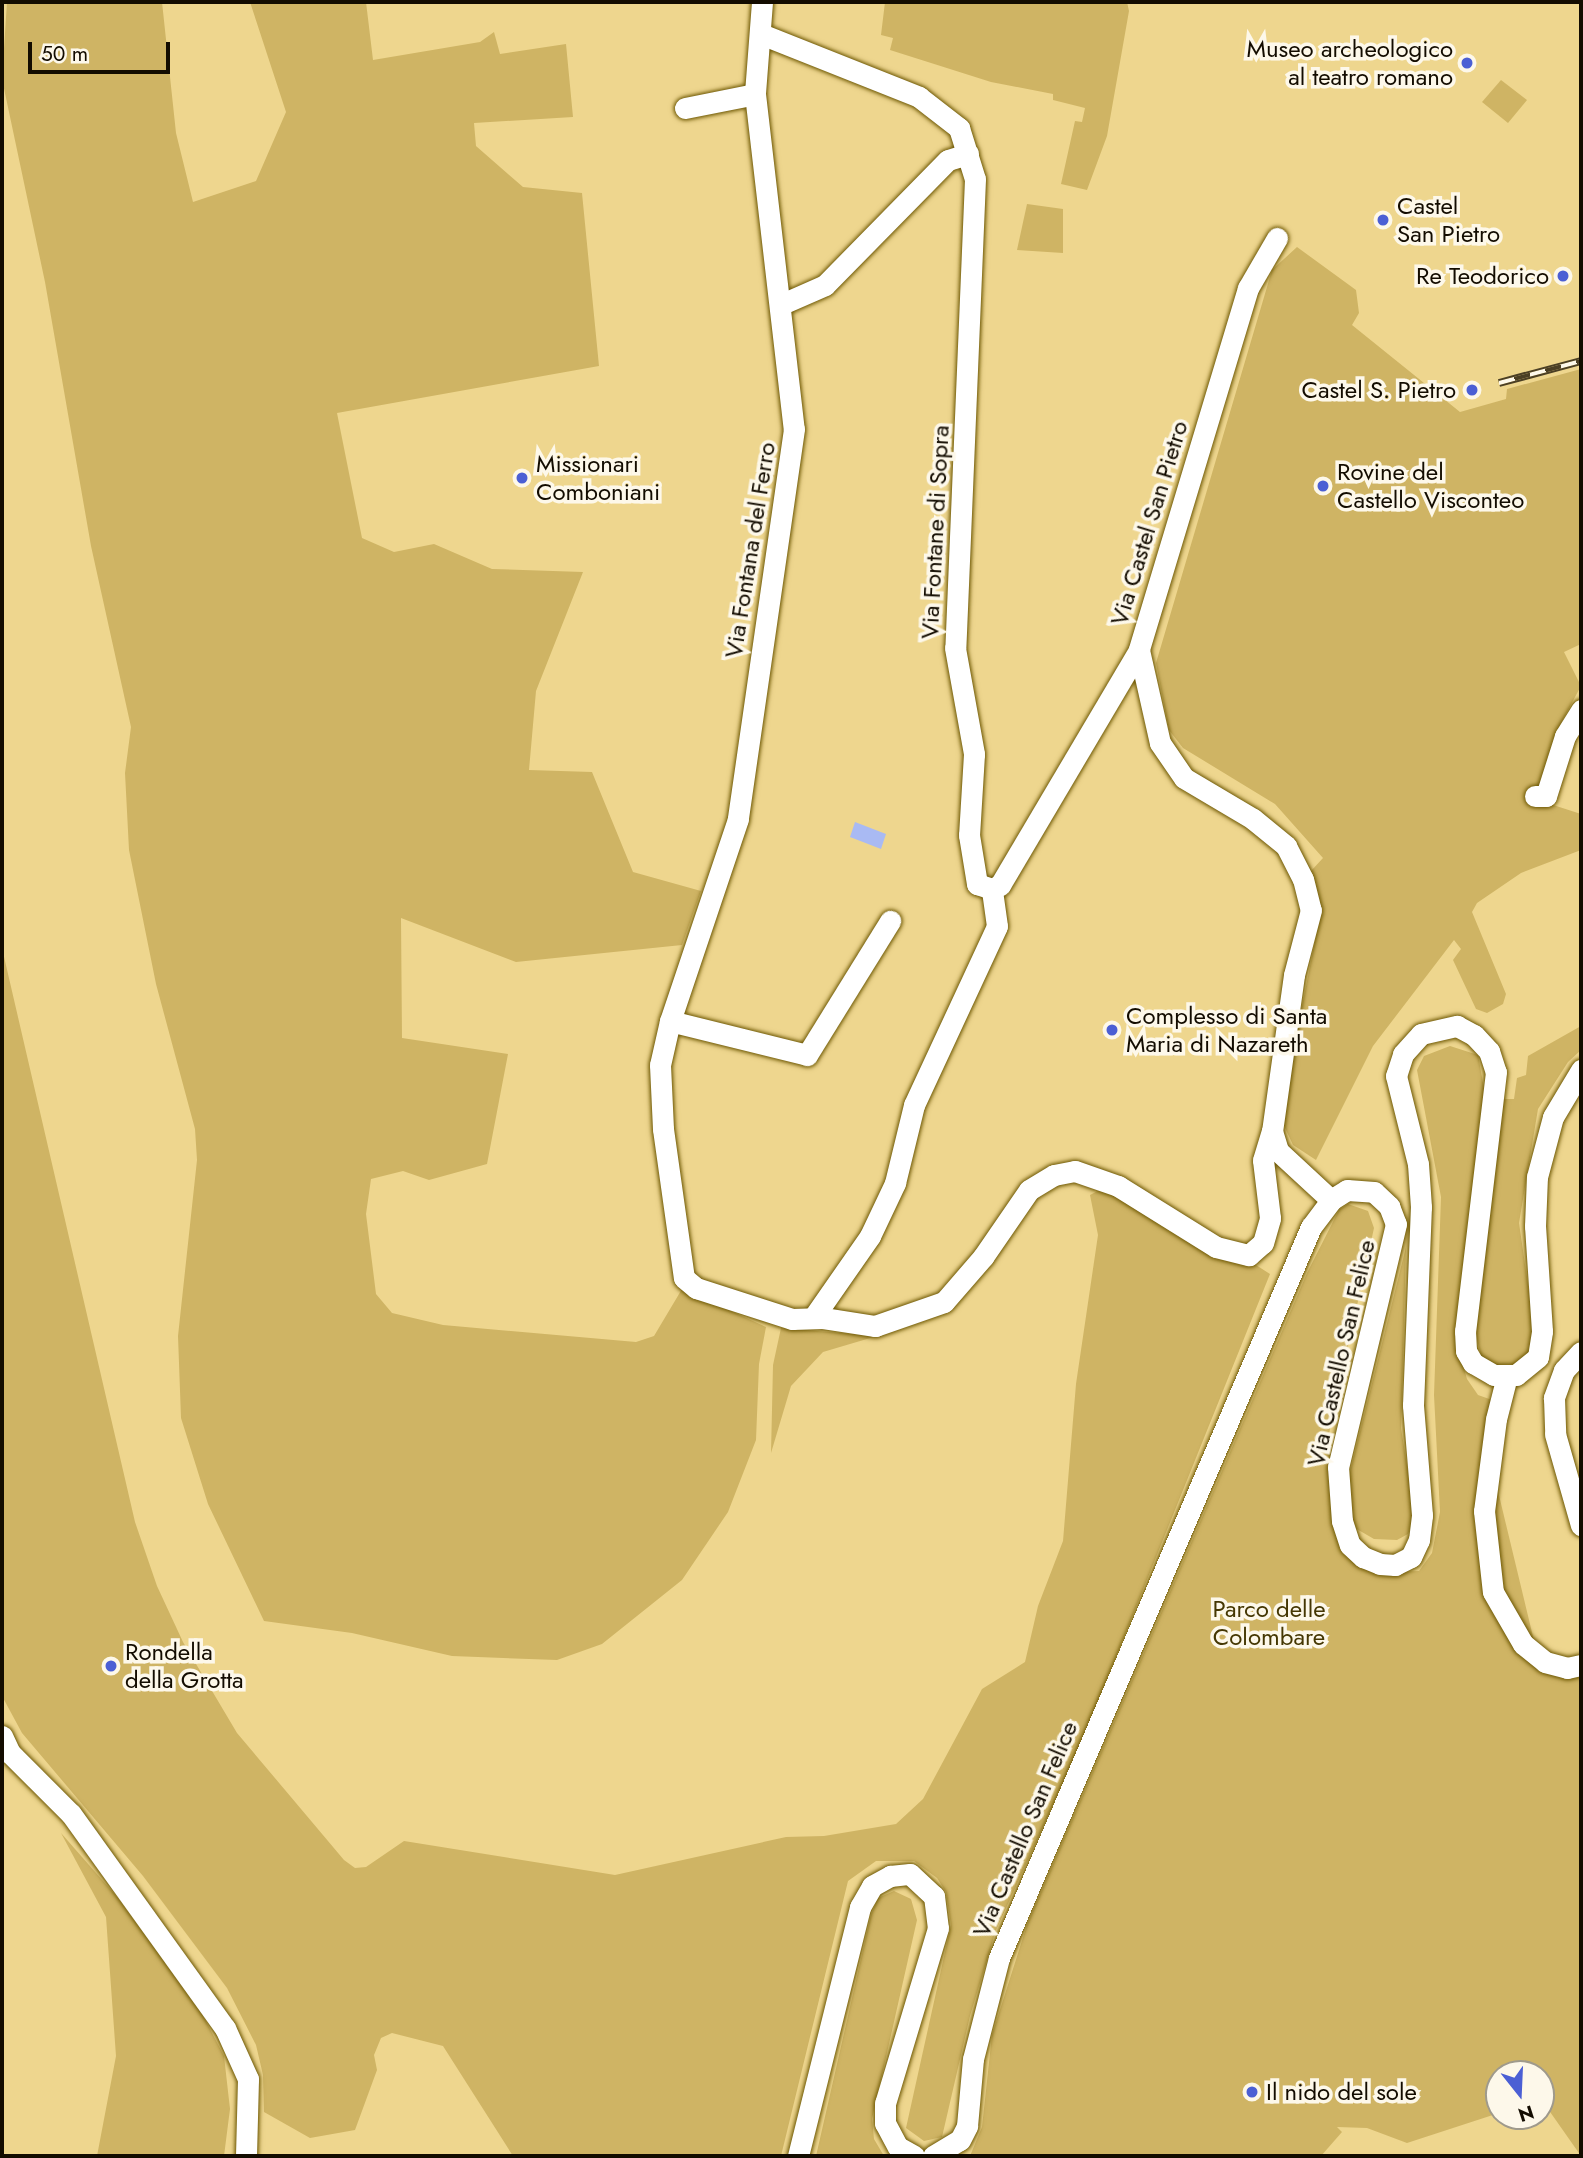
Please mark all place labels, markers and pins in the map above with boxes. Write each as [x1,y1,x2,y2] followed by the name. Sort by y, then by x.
[1247,35,1453,91] place label: Museo archeologico al teatro romano
[1459,55,1475,71] marker: Museo archeologico al teatro romano
[1397,192,1500,248] place label: Castel San Pietro
[1375,212,1391,228] marker: Castel San Pietro
[1416,262,1549,290] place label: Re Teodorico
[1555,268,1571,284] marker: Re Teodorico
[1301,376,1456,404] place label: Castel S. Pietro
[1462,380,1482,400] marker: Castel S. Pietro
[536,450,660,506] place label: Missionari Comboniani
[1337,458,1524,514] place label: Rovine del Castello Visconteo
[514,470,530,486] marker: Missionari Comboniani
[1315,478,1331,494] marker: Rovine del Castello Visconteo
[1126,1002,1327,1058] place label: Complesso di Santa Maria di Nazareth
[1104,1022,1120,1038] marker: Complesso di Santa Maria di Nazareth
[125,1638,243,1694] place label: Rondella della Grotta
[103,1658,119,1674] marker: Rondella della Grotta
[1266,2078,1417,2106] place label: Il nido del sole
[1244,2084,1260,2100] marker: Il nido del sole

